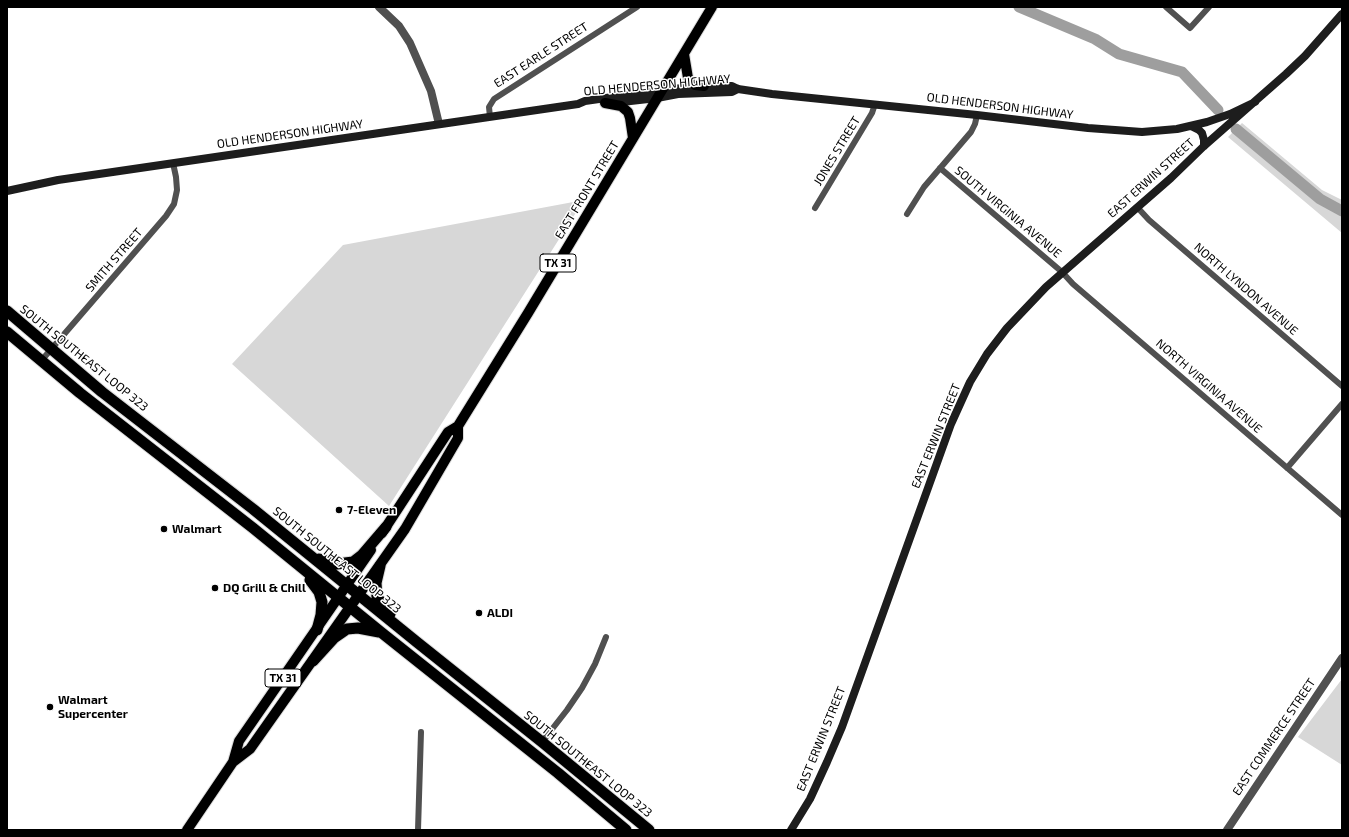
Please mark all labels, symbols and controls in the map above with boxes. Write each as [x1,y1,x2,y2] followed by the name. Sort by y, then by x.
[491,19,591,91] street label: EAST EARLE STREET
[583,71,731,99] street label: OLD HENDERSON HIGHWAY
[926,90,1074,122] street label: OLD HENDERSON HIGHWAY
[811,114,863,188] street label: JONES STREET
[216,117,364,151] street label: OLD HENDERSON HIGHWAY
[1105,135,1197,221] street label: EAST ERWIN STREET
[552,138,622,242] street label: EAST FRONT STREET
[952,163,1064,261] street label: SOUTH VIRGINIA AVENUE
[82,225,146,295] street label: SMITH STREET
[1191,240,1301,338] street label: NORTH LYNDON AVENUE
[540,254,576,272] road number: TX 31
[17,302,151,414] street label: SOUTH SOUTHEAST LOOP 323
[1153,336,1265,436] street label: NORTH VIRGINIA AVENUE
[908,381,964,491] street label: EAST ERWIN STREET
[347,503,396,517] place label: 7-Eleven
[270,504,404,616] street label: SOUTH SOUTHEAST LOOP 323
[334,505,344,515] marker: 7-Eleven
[172,522,222,536] place label: Walmart
[159,524,169,534] marker: Walmart
[223,581,306,595] place label: DQ Grill & Chill
[210,583,220,593] marker: DQ Grill & Chill
[487,606,513,620] place label: ALDI
[474,608,484,618] marker: ALDI
[265,669,301,687] road number: TX 31
[1229,676,1319,798] street label: EAST COMMERCE STREET
[793,684,849,794] street label: EAST ERWIN STREET
[58,693,128,721] place label: Walmart Supercenter
[45,702,55,712] marker: Walmart Supercenter
[521,708,655,820] street label: SOUTH SOUTHEAST LOOP 323

